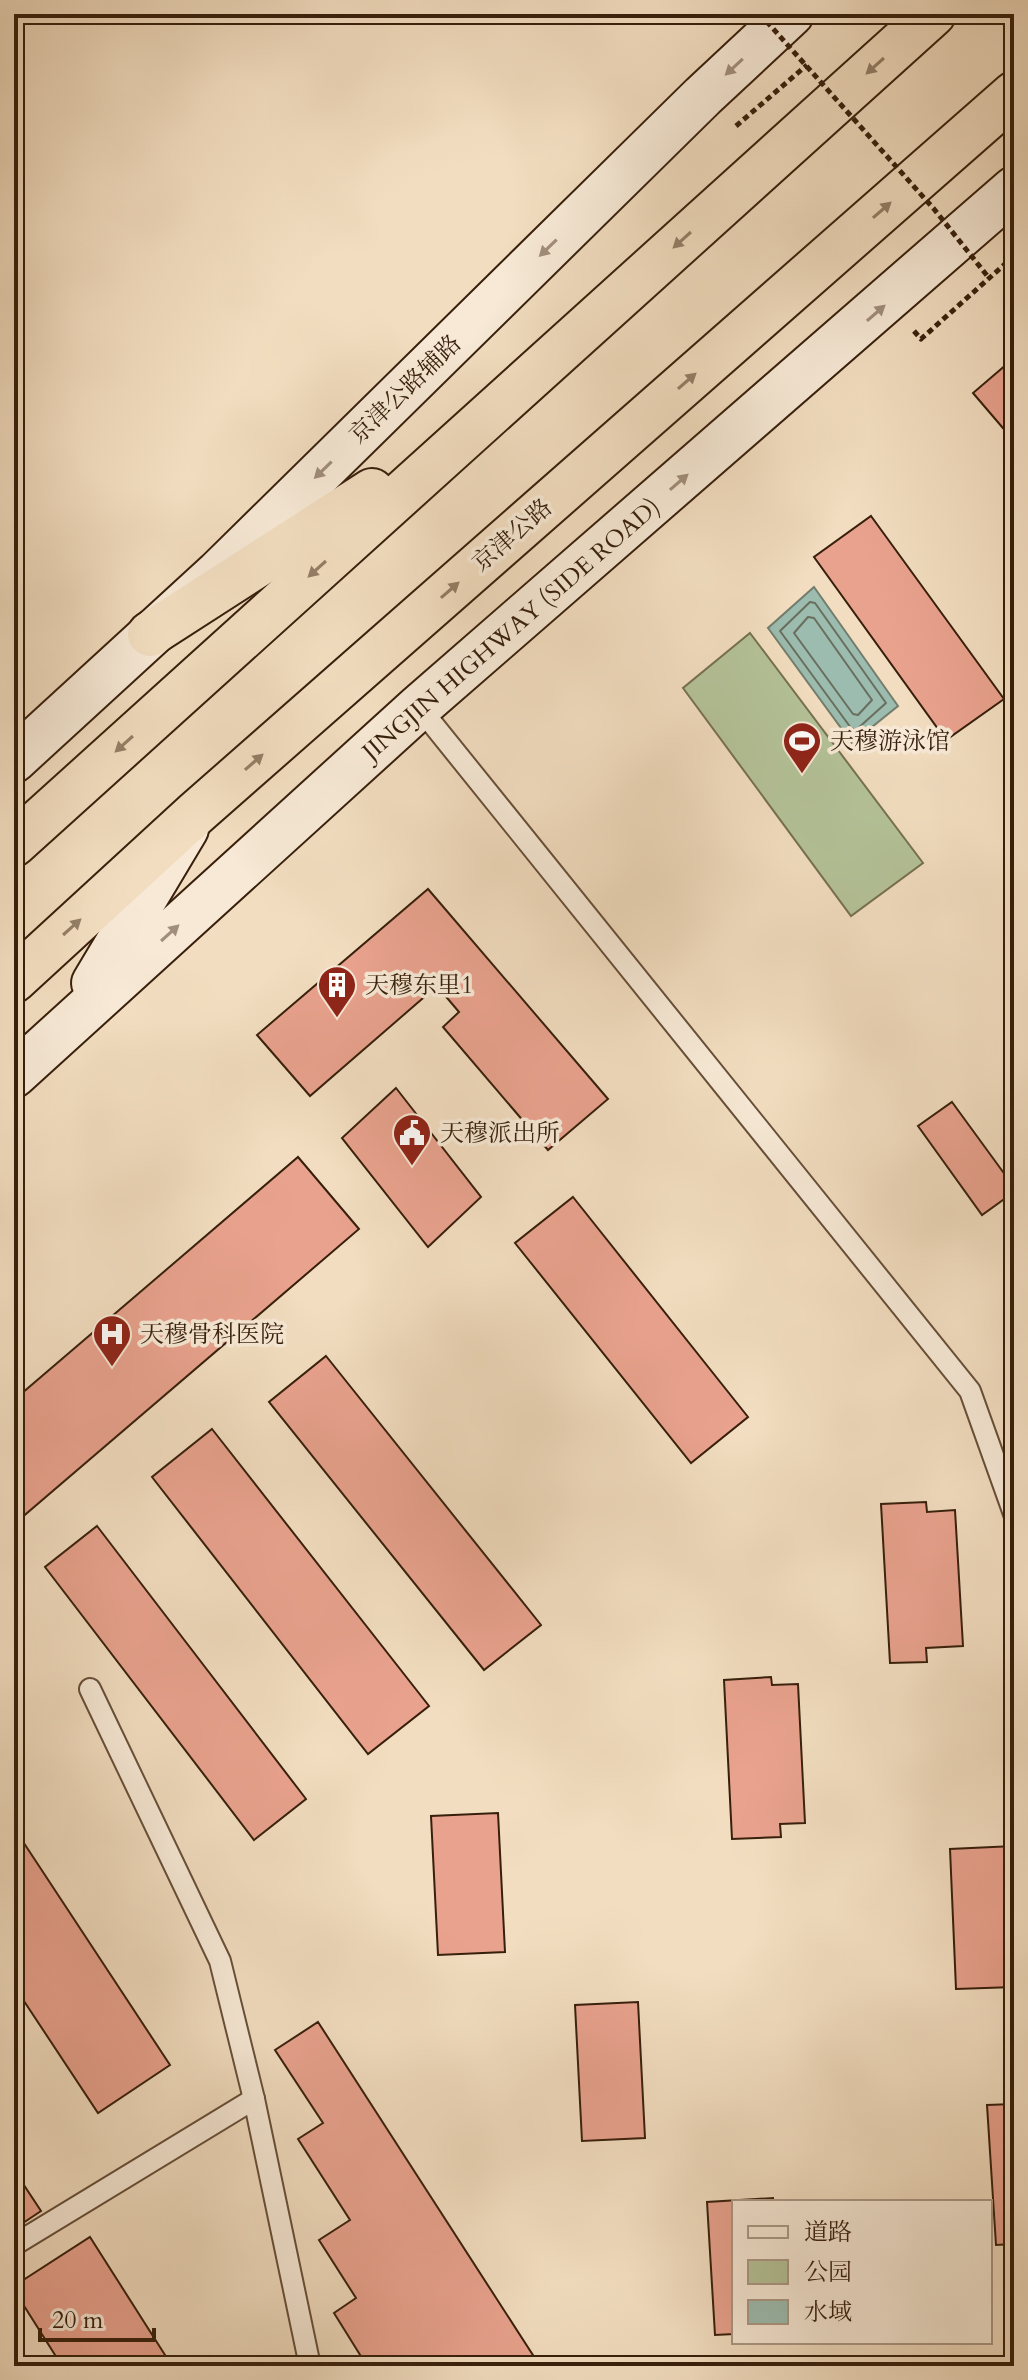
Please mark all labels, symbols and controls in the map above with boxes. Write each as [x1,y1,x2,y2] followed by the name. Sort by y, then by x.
[866,57,885,75] one-way arrow
[725,58,744,76] one-way arrow
[873,201,892,219] one-way arrow
[673,231,692,249] one-way arrow
[539,239,558,257] one-way arrow
[866,304,885,322] one-way arrow
[342,327,469,451] street label: 京津公路辅路
[677,373,696,391] one-way arrow
[314,460,333,479] one-way arrow
[669,474,689,492] one-way arrow
[353,491,667,770] street label: JINGJIN HIGHWAY (SIDE ROAD)
[465,491,559,579] street label: 京津公路
[308,560,327,578] one-way arrow
[439,582,459,599] one-way arrow
[781,720,823,775] sports icon: 天穆游泳馆
[830,725,950,758] place label: 天穆游泳馆
[115,734,134,752] one-way arrow
[244,754,264,771] one-way arrow
[61,919,81,936] one-way arrow
[160,924,179,942] one-way arrow
[316,964,358,1019] building icon: 天穆东里1
[365,969,473,1002] place label: 天穆东里1
[391,1112,433,1167] public building icon: 天穆派出所
[440,1117,560,1150] place label: 天穆派出所
[91,1313,133,1368] hospital icon: 天穆骨科医院
[140,1318,284,1351] place label: 天穆骨科医院
[732,2200,992,2344] legend
[804,2216,852,2249] text: 道路
[804,2256,852,2289] text: 公园
[40,2292,154,2342] scale bar
[804,2296,852,2329] text: 水域
[52,2304,104,2337] text: 20 m

